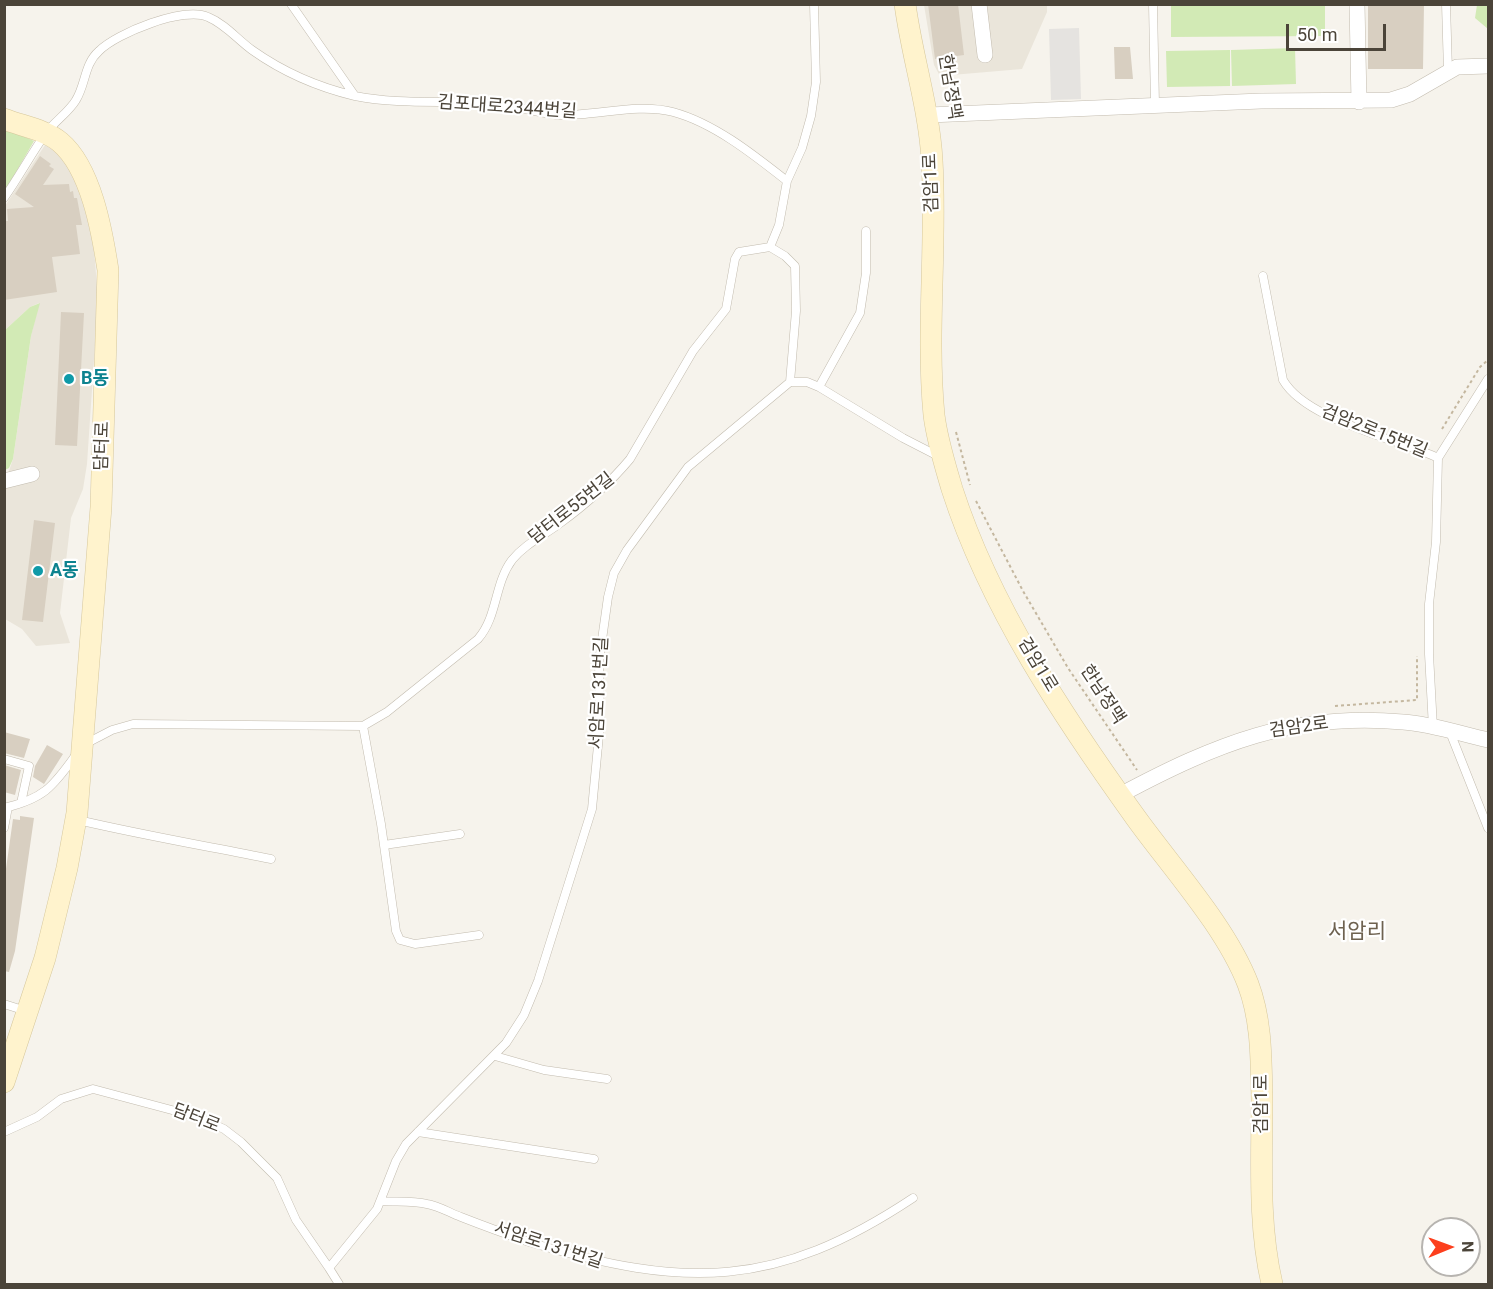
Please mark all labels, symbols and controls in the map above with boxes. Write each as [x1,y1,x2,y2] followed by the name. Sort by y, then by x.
[1289,12,1390,50] scale bar
[1297,24,1337,45] text: 50 m
[933,53,965,121] street label: 한남정맥
[437,92,577,124] street label: 김포대로2344번길
[920,153,944,213] street label: 검암1로
[81,368,109,390] place label: B동
[62,372,76,386] marker: B동
[1317,401,1431,463] street label: 검암2로15번길
[91,421,115,471] street label: 담터로
[525,469,619,549] street label: 담터로55번길
[50,560,79,582] place label: A동
[31,564,45,578] marker: A동
[1012,634,1062,696] street label: 검암1로
[586,636,614,750] street label: 서암로131번길
[1075,661,1129,729] street label: 한남정맥
[1268,713,1330,743] street label: 검암2로
[1328,920,1386,946] district label: 서암리
[1251,1074,1273,1134] street label: 검암1로
[169,1100,223,1138] street label: 담터로
[1421,1217,1481,1277] north arrow
[491,1218,605,1274] street label: 서암로131번길
[1458,1241,1477,1253] text: N

